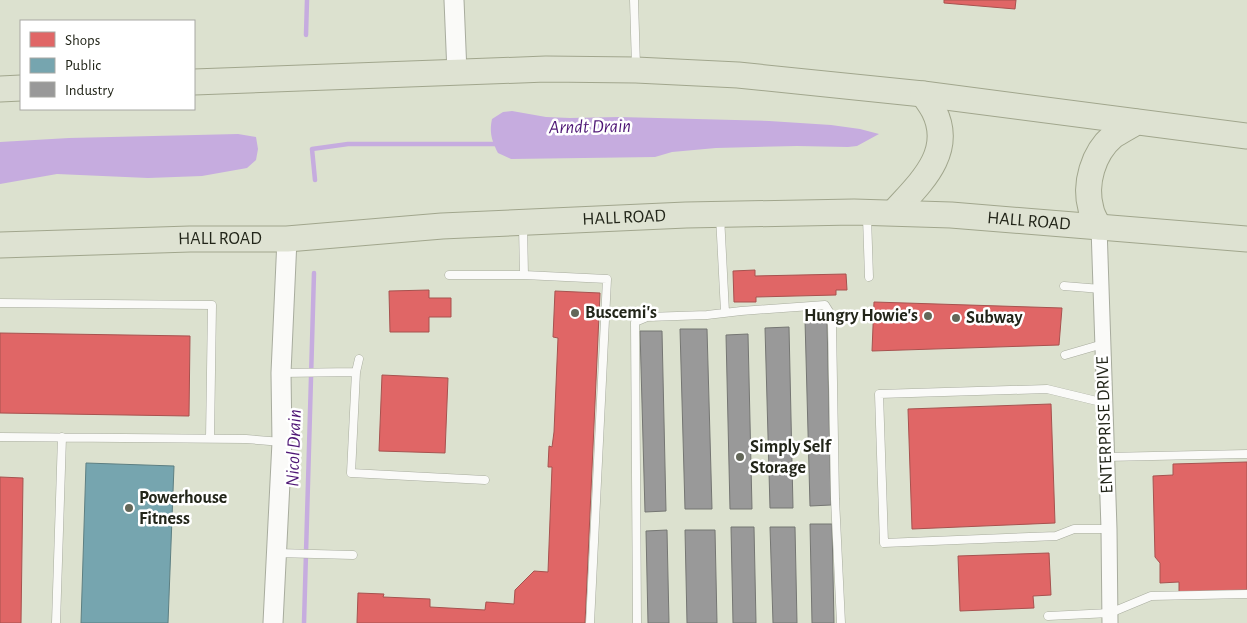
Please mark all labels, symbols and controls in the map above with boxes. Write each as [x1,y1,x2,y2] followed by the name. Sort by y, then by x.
[20,20,195,110] legend
[65,33,100,48] text: Shops
[65,58,101,73] text: Public
[65,83,114,98] text: Industry
[548,117,631,137] water label: Arndt Drain
[582,207,666,229] street label: HALL ROAD
[986,209,1071,234] street label: HALL ROAD
[178,230,262,248] street label: HALL ROAD
[585,304,657,322] place label: Buscemi's
[569,307,581,319] marker: Buscemi's
[804,307,918,325] place label: Hungry Howie's
[966,309,1023,327] place label: Subway
[922,310,934,322] marker: Hungry Howie's
[950,312,962,324] marker: Subway
[1094,356,1116,494] street label: ENTERPRISE DRIVE
[283,409,305,487] water label: Nicol Drain
[750,438,833,477] place label: Simply Self Storage
[734,451,746,463] marker: Simply Self Storage
[139,489,227,528] place label: Powerhouse Fitness
[123,502,135,514] marker: Powerhouse Fitness

